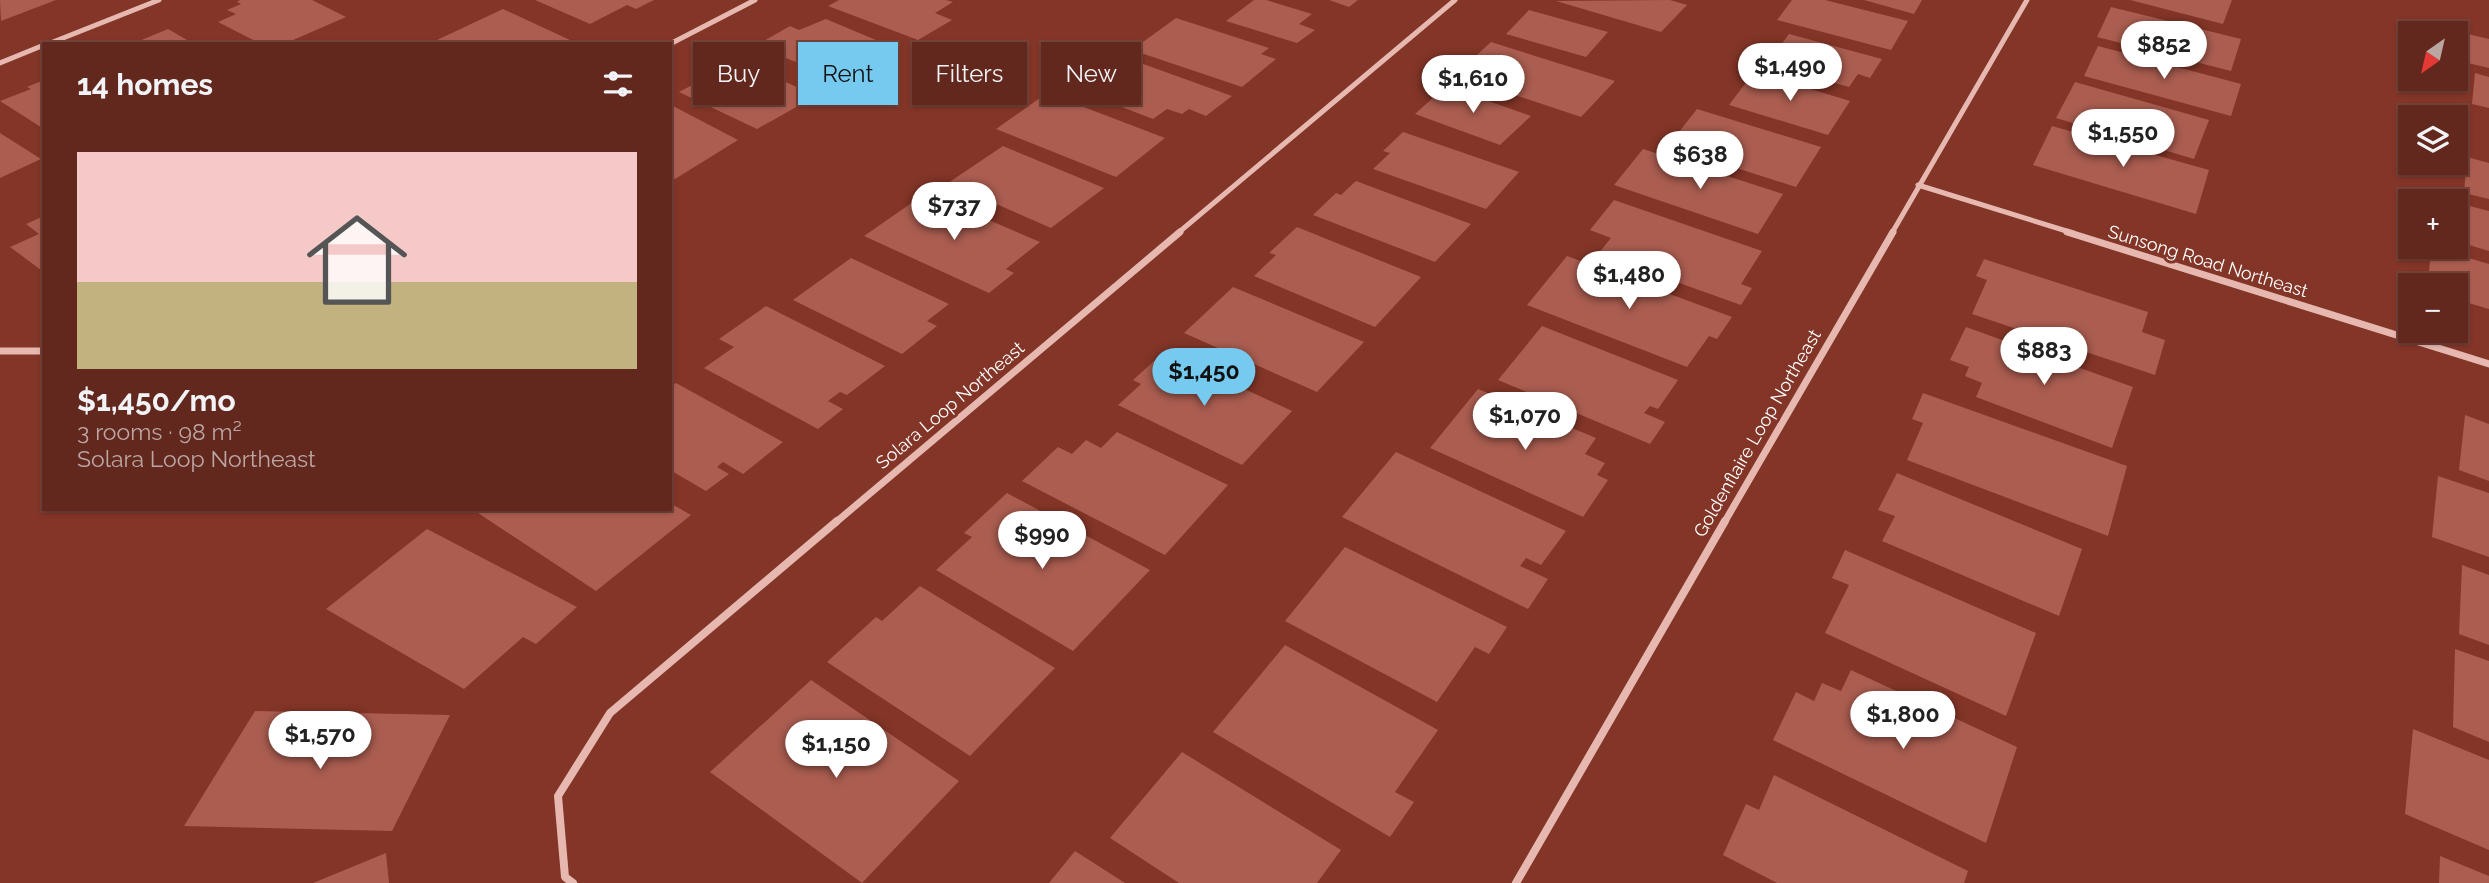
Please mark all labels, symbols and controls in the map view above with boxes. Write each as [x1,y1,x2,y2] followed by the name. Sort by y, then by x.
[2398,21,2468,91] north arrow
[2398,21,2468,343] map controls
[2123,22,2205,81] pin: $852
[2137,30,2191,57] text: $852
[693,42,784,105] chip: Buy
[798,42,898,105] chip: Rent
[912,42,1027,105] chip: Filters
[1041,42,1141,105] chip: New
[1733,43,1847,103] pin: $1,490
[1754,52,1826,79] text: $1,490
[1416,55,1530,115] pin: $1,610
[1438,64,1508,91] text: $1,610
[599,65,637,103] icon: filters
[77,67,213,102] text: 14 homes
[2398,105,2468,175] button: layers
[2066,110,2180,169] pin: $1,550
[2088,118,2158,145] text: $1,550
[1659,132,1741,191] pin: $638
[1672,140,1728,167] text: $638
[913,182,995,242] pin: $737
[2398,189,2468,259] button: +
[927,191,981,218] text: $737
[294,197,420,323] icon: home
[2106,221,2310,301] street label: Sunsong Road Northeast
[1572,252,1686,311] pin: $1,480
[1593,260,1665,287] text: $1,480
[2398,273,2468,343] button: −
[1689,326,1825,540] street label: Goldenflaire Loop Northeast
[2003,328,2085,387] pin: $883
[2016,336,2072,363] text: $883
[872,337,1028,473] street label: Solara Loop Northeast
[1147,348,1261,408] pin: $1,450
[1168,357,1240,384] text: $1,450
[77,383,236,418] text: $1,450/mo
[1468,392,1582,452] pin: $1,070
[1489,401,1561,428] text: $1,070
[77,418,242,445] text: 3 rooms · 98 m²
[77,445,316,472] text: Solara Loop Northeast
[1001,512,1083,571] pin: $990
[1014,520,1070,547] text: $990
[1846,692,1960,751] pin: $1,800
[1866,700,1940,727] text: $1,800
[263,712,377,771] pin: $1,570
[284,720,356,747] text: $1,570
[779,720,893,780] pin: $1,150
[801,729,871,756] text: $1,150

